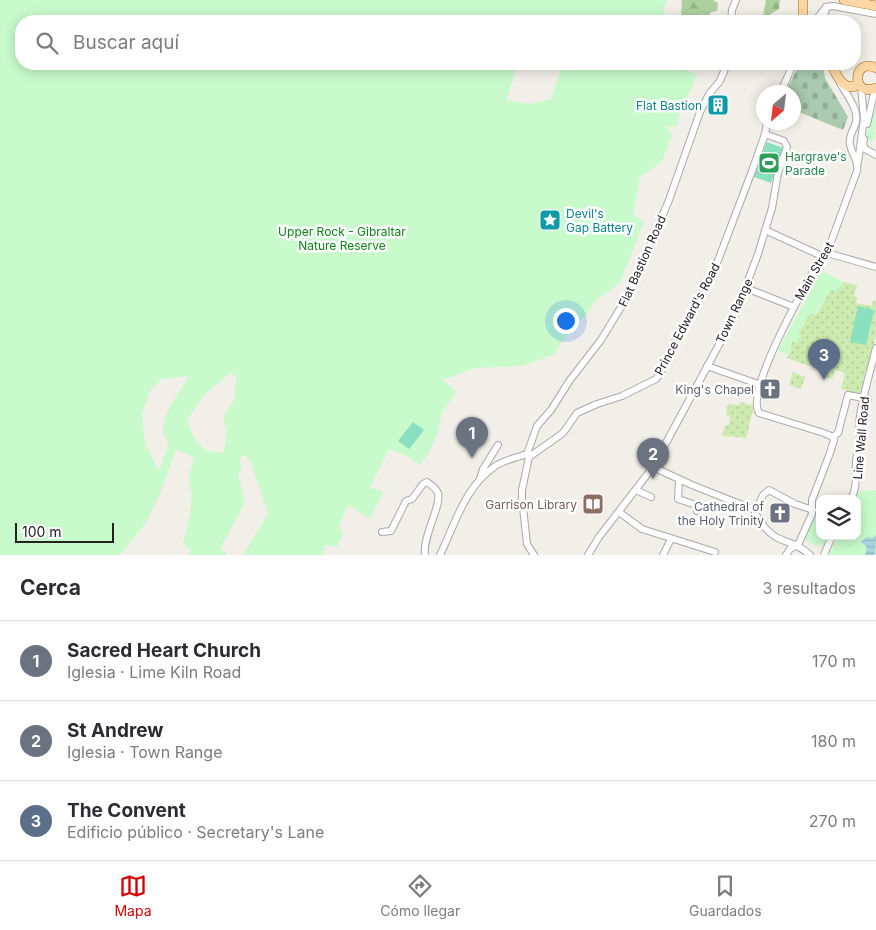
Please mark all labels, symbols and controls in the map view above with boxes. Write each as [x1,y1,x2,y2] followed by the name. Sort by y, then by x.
[15,15,861,70] search box
[33,29,61,57] icon: search
[73,31,179,54] text: Buscar aquí
[756,85,801,130] north arrow
[706,93,730,117] building icon: Flat Bastion
[636,98,702,113] place label: Flat Bastion
[785,149,847,178] place label: Hargrave's Parade
[757,151,781,175] sports icon: Hargrave's Parade
[566,206,633,235] place label: Devil's Gap Battery
[538,208,562,232] place icon: Devil's Gap Battery
[615,213,669,309] street label: Flat Bastion Road
[278,224,406,253] park label: Upper Rock - Gibraltar Nature Reserve
[791,239,837,303] street label: Main Street
[651,260,723,378] street label: Prince Edward's Road
[712,276,756,346] street label: Town Range
[553,308,579,334] your location
[808,339,840,380] pin: 3
[758,377,782,401] church icon: King's Chapel
[675,382,754,397] place label: King's Chapel
[850,396,872,480] street label: Line Wall Road
[456,417,488,458] pin: 1
[637,438,669,479] pin: 2
[581,492,605,516] library icon: Garrison Library
[816,495,861,540] map controls
[816,495,861,540] button: layers
[485,497,577,512] place label: Garrison Library
[678,499,765,528] place label: Cathedral of the Holy Trinity
[768,501,792,525] church icon: Cathedral of the Holy Trinity
[15,520,114,543] scale bar
[22,523,62,540] text: 100 m
[20,575,81,600] text: Cerca
[762,578,856,598] text: 3 resultados
[67,639,261,662] text: Sacred Heart Church
[33,651,39,671] text: 1
[812,651,856,671] text: 170 m
[67,662,241,682] text: Iglesia · Lime Kiln Road
[67,719,163,742] text: St Andrew
[31,731,41,751] text: 2
[811,731,856,751] text: 180 m
[67,742,222,762] text: Iglesia · Town Range
[67,799,186,822] text: The Convent
[31,811,41,831] text: 3
[809,811,856,831] text: 270 m
[67,822,324,842] text: Edificio público · Secretary's Lane
[114,872,152,919] tab: Mapa
[380,872,460,919] tab: Cómo llegar
[689,872,762,919] tab: Guardados

